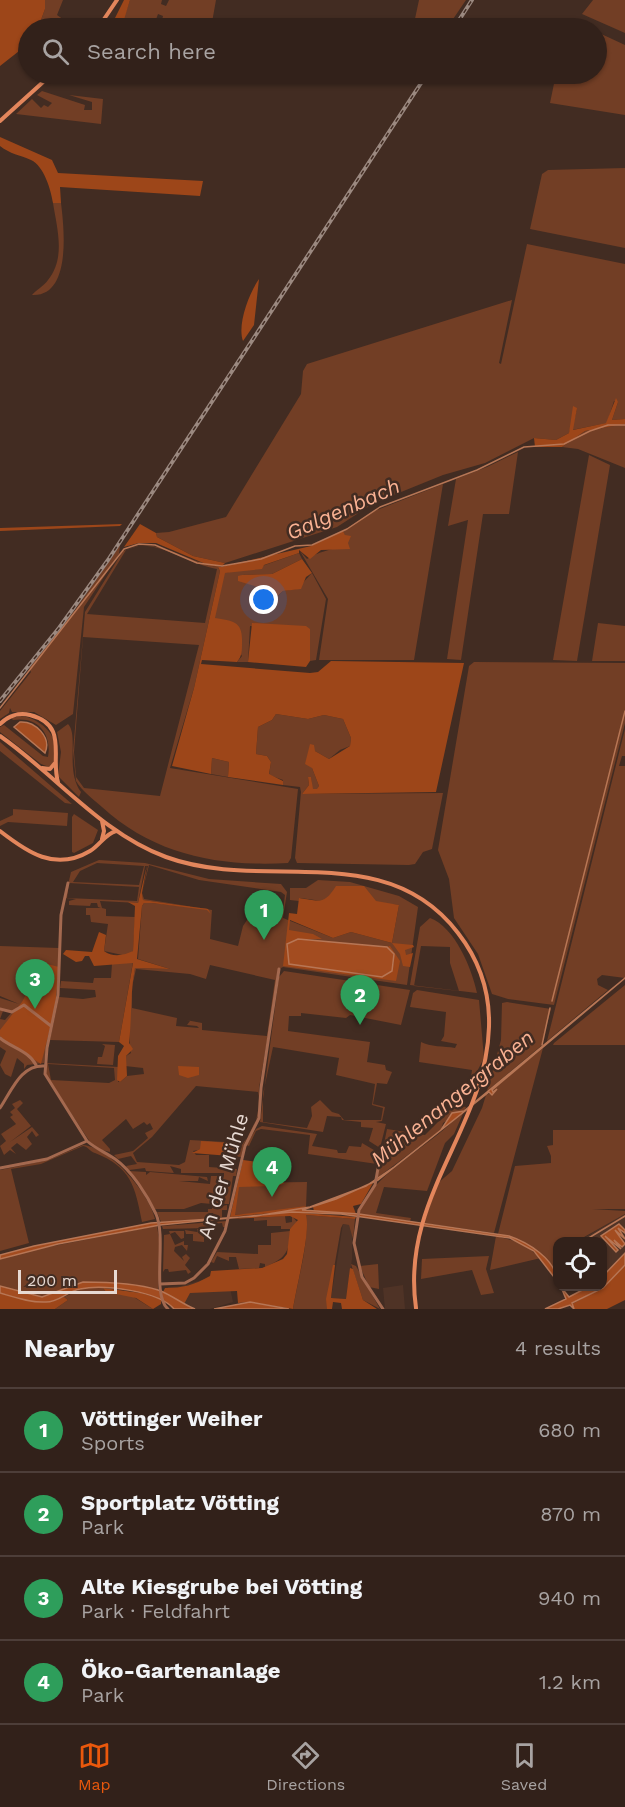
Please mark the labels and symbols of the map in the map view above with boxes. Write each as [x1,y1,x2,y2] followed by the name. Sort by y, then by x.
[282,473,404,545] water label: Galgenbach
[249,585,278,614] your location
[244,890,284,940] pin: 1
[15,960,54,1009] pin: 3
[340,976,380,1025] pin: 2
[365,1025,539,1171] water label: Mühlenangergraben
[192,1110,254,1242] street label: An der Mühle
[252,1148,292,1197] pin: 4
[18,1267,117,1294] scale bar

